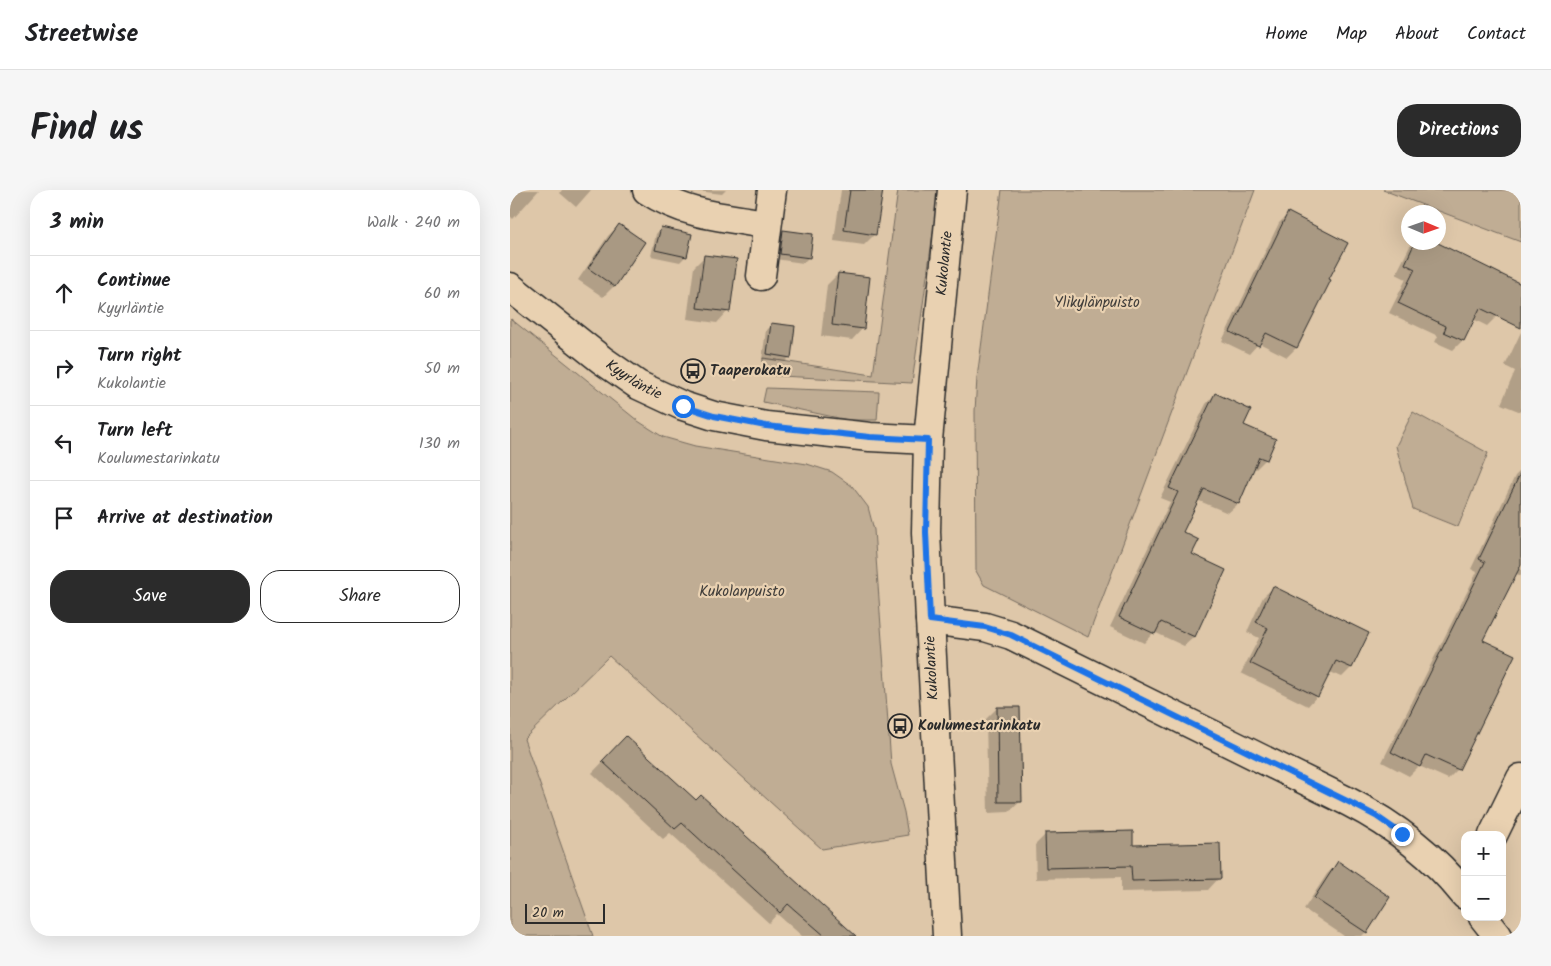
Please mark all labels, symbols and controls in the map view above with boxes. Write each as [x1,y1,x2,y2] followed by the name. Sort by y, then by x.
[25,15,138,54] text: Streetwise
[1265,20,1308,49] text: Home
[1336,20,1367,49] text: Map
[1395,20,1439,49] text: About
[1467,20,1526,49] text: Contact
[30,102,143,158] text: Find us
[1397,104,1521,157] button: Directions
[1401,205,1446,250] north arrow
[50,206,104,239] text: 3 min
[367,210,460,235] text: Walk · 240 m
[930,230,960,297] street label: Kukolantie
[97,266,170,296] text: Continue
[50,279,78,307] icon: ahead
[424,281,460,306] text: 60 m
[1054,291,1140,315] park label: Ylikylänpuisto
[97,296,164,321] text: Kyyrläntie
[97,341,182,371] text: Turn right
[50,354,78,382] icon: right
[600,354,666,407] street label: Kyyrläntie
[424,356,460,381] text: 50 m
[680,358,706,384] bus stop icon: Taaperokatu
[710,359,791,383] place label: Taaperokatu
[97,371,166,396] text: Kukolantie
[672,395,695,418] route start
[97,416,172,446] text: Turn left
[50,429,78,457] icon: left
[419,431,460,456] text: 130 m
[97,446,220,471] text: Koulumestarinkatu
[97,503,273,533] text: Arrive at destination
[50,504,78,532] icon: arrive
[50,570,250,623] button: Save
[260,570,460,623] button: Share
[699,580,785,604] park label: Kukolanpuisto
[918,635,946,701] street label: Kukolantie
[887,713,913,739] bus stop icon: Koulumestarinkatu
[918,714,1041,738] place label: Koulumestarinkatu
[1391,823,1414,846] route end
[1461,831,1506,921] map controls
[1461,831,1506,876] button: +
[1461,876,1506,921] button: −
[525,901,605,924] scale bar
[532,902,564,924] text: 20 m

